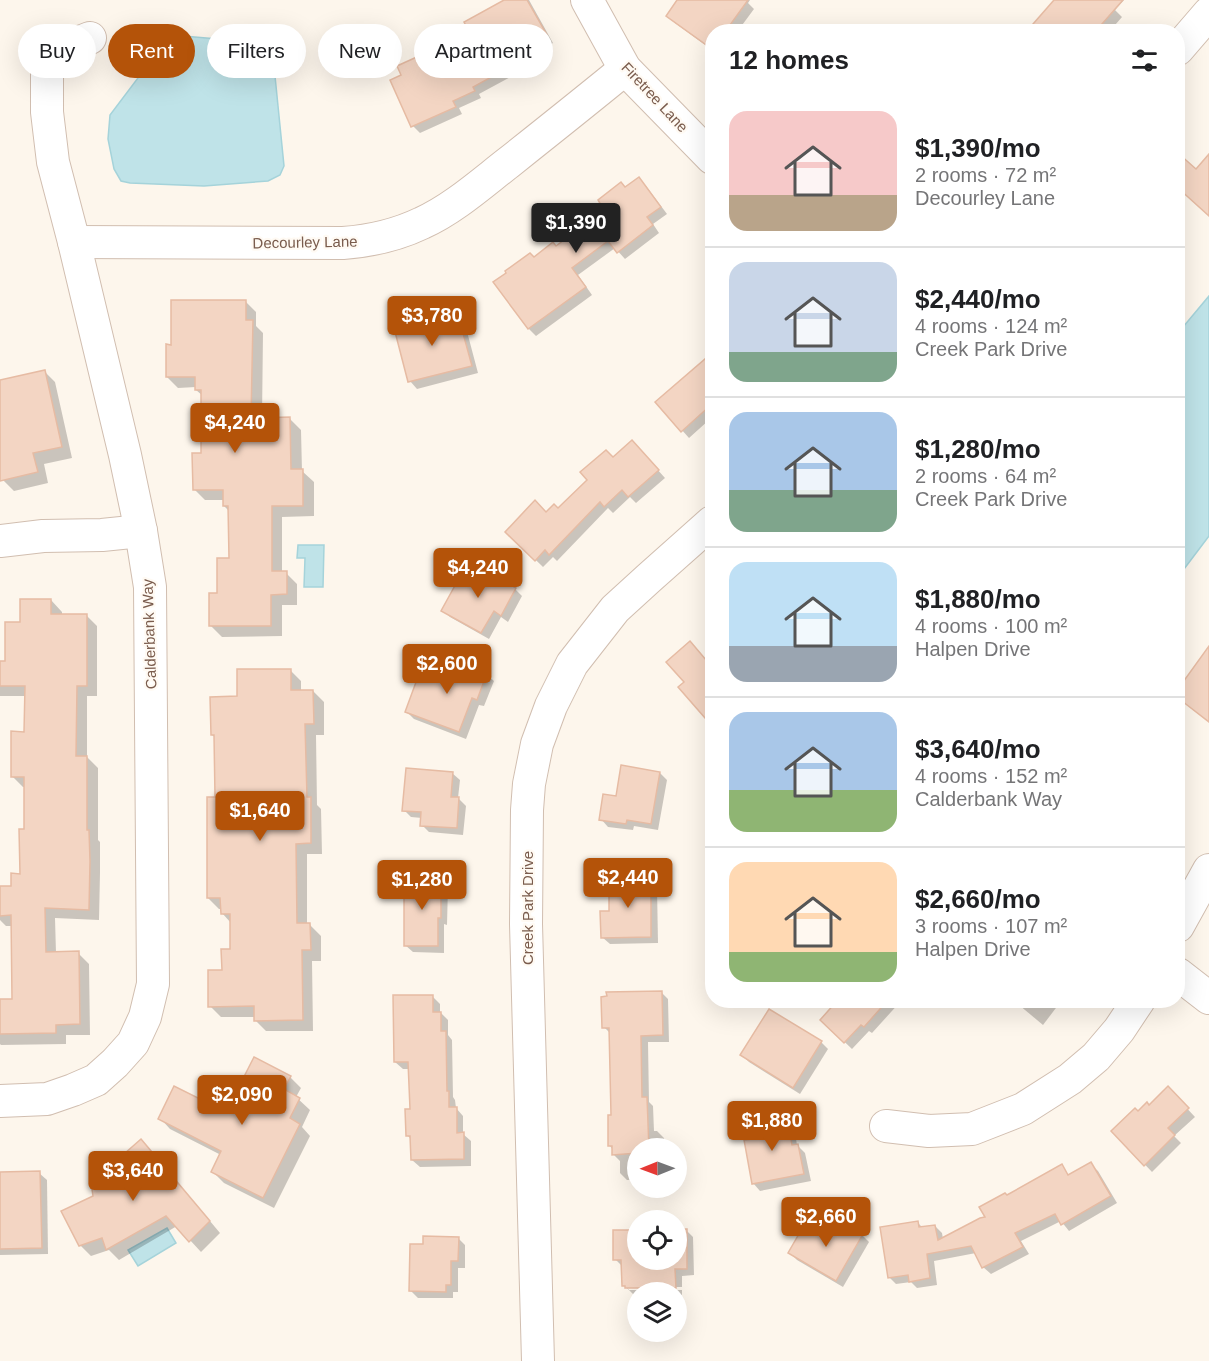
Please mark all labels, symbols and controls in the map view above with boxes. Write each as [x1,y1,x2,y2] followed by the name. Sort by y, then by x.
[18,24,96,78] chip: Buy
[108,24,195,78] chip: Rent
[207,24,306,78] chip: Filters
[318,24,402,78] chip: New
[414,24,553,78] chip: Apartment
[1128,44,1161,77] icon: filters
[729,45,849,75] text: 12 homes
[618,59,692,135] street label: Firetree Lane
[915,133,1041,163] text: $1,390/mo
[777,135,849,207] icon: home
[915,164,1056,186] text: 2 rooms · 72 m²
[915,187,1055,209] text: Decourley Lane
[527,203,625,254] pin: $1,390
[545,211,607,233] text: $1,390
[252,233,358,251] street label: Decourley Lane
[915,284,1041,314] text: $2,440/mo
[777,286,849,358] icon: home
[383,296,481,347] pin: $3,780
[401,304,463,326] text: $3,780
[915,315,1067,337] text: 4 rooms · 124 m²
[915,338,1067,360] text: Creek Park Drive
[186,403,284,454] pin: $4,240
[204,411,266,433] text: $4,240
[915,434,1041,464] text: $1,280/mo
[777,436,849,508] icon: home
[915,465,1056,487] text: 2 rooms · 64 m²
[915,488,1067,510] text: Creek Park Drive
[429,548,527,599] pin: $4,240
[447,556,509,578] text: $4,240
[139,578,159,689] street label: Calderbank Way
[915,584,1041,614] text: $1,880/mo
[777,586,849,658] icon: home
[915,615,1067,637] text: 4 rooms · 100 m²
[915,638,1031,660] text: Halpen Drive
[398,644,496,695] pin: $2,600
[416,652,478,674] text: $2,600
[915,734,1041,764] text: $3,640/mo
[777,736,849,808] icon: home
[915,765,1067,787] text: 4 rooms · 152 m²
[915,788,1062,810] text: Calderbank Way
[211,791,309,842] pin: $1,640
[229,799,291,821] text: $1,640
[519,851,536,965] street label: Creek Park Drive
[579,858,677,909] pin: $2,440
[373,860,471,911] pin: $1,280
[597,866,659,888] text: $2,440
[391,868,453,890] text: $1,280
[915,884,1041,914] text: $2,660/mo
[777,886,849,958] icon: home
[915,915,1067,937] text: 3 rooms · 107 m²
[915,938,1031,960] text: Halpen Drive
[193,1075,291,1126] pin: $2,090
[211,1083,273,1105] text: $2,090
[723,1101,821,1152] pin: $1,880
[741,1109,803,1131] text: $1,880
[627,1138,687,1198] north arrow
[627,1138,687,1342] map controls
[84,1151,182,1202] pin: $3,640
[102,1159,164,1181] text: $3,640
[777,1197,875,1248] pin: $2,660
[795,1205,857,1227] text: $2,660
[627,1210,687,1270] button: locate
[627,1282,687,1342] button: layers

